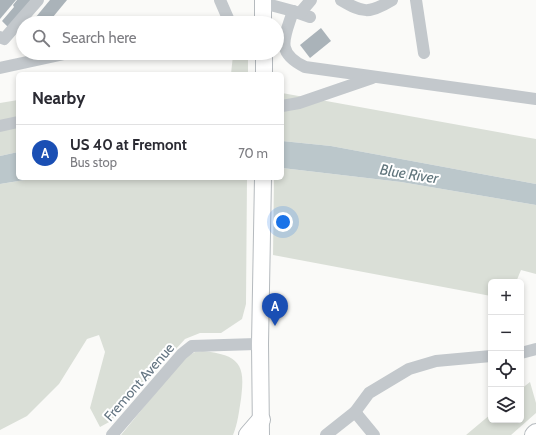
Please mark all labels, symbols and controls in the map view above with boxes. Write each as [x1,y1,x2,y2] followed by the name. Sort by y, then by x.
[16,16,284,60] search box
[30,27,52,49] icon: search
[62,29,137,47] text: Search here
[32,88,85,108] text: Nearby
[70,136,187,154] text: US 40 at Fremont
[41,145,49,161] text: A
[238,145,268,161] text: 70 m
[70,154,117,170] text: Bus stop
[379,161,441,188] water label: Blue River
[273,212,293,232] your location
[488,279,524,423] map controls
[488,279,524,315] button: +
[262,293,288,326] pin: A
[488,315,524,351] button: −
[100,339,178,425] street label: Fremont Avenue
[488,351,524,387] button: locate
[488,387,524,423] button: layers

